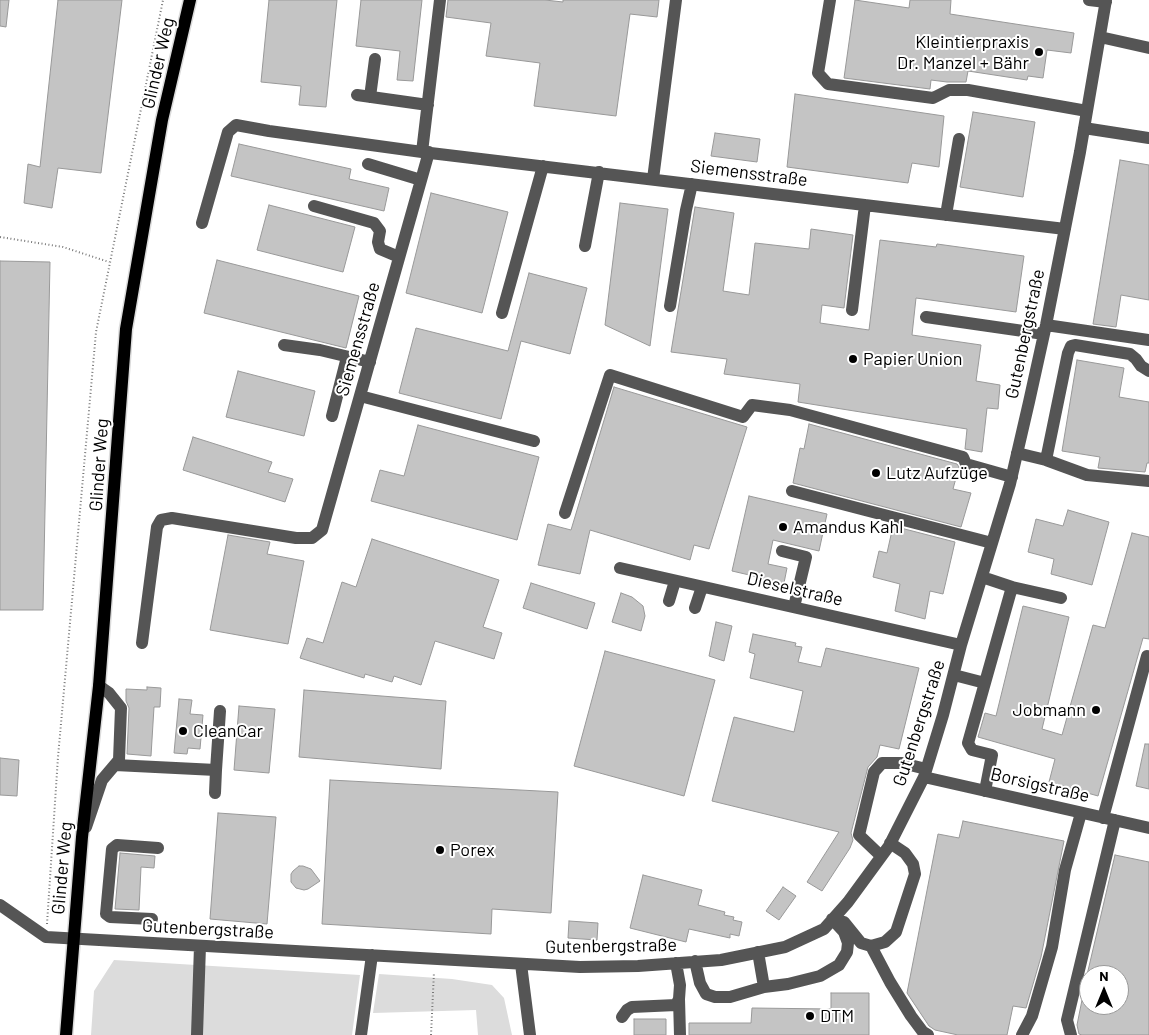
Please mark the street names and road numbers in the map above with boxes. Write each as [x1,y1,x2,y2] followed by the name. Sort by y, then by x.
[137,15,179,111] street label: Glinder Weg
[689,155,809,191] street label: Siemensstraße
[1001,267,1049,401] street label: Gutenbergstraße
[331,279,385,399] street label: Siemensstraße
[85,418,113,512] street label: Glinder Weg
[745,567,845,611] street label: Dieselstraße
[888,657,950,789] street label: Gutenbergstraße
[988,763,1092,807] street label: Borsigstraße
[47,821,77,915] street label: Glinder Weg
[142,915,274,943] street label: Gutenbergstraße
[545,934,677,958] street label: Gutenbergstraße

